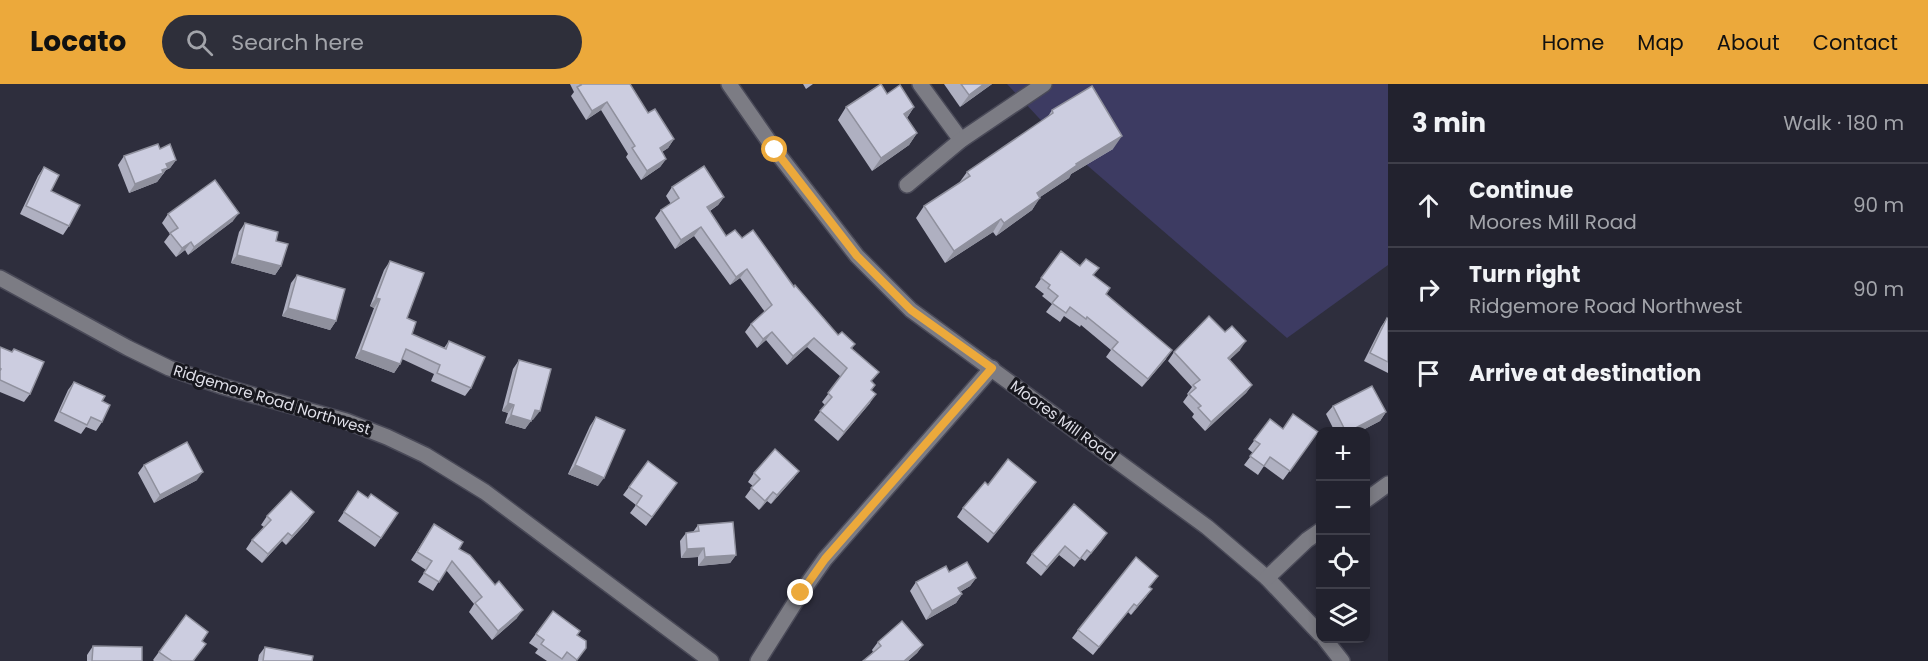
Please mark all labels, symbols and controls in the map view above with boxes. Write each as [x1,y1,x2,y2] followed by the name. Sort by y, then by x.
[162,15,582,69] search box
[30,22,126,61] text: Locato
[183,26,216,59] icon: search
[231,27,364,58] text: Search here
[1542,28,1604,57] text: Home
[1637,28,1684,57] text: Map
[1717,28,1780,57] text: About
[1813,28,1898,57] text: Contact
[1412,105,1486,141] text: 3 min
[1783,109,1904,137] text: Walk · 180 m
[761,136,787,162] route start
[1469,175,1573,206] text: Continue
[1412,189,1445,222] icon: ahead
[1853,191,1904,219] text: 90 m
[1469,208,1637,236] text: Moores Mill Road
[1469,259,1580,290] text: Turn right
[1412,273,1445,306] icon: right
[1853,275,1904,303] text: 90 m
[1469,292,1742,320] text: Ridgemore Road Northwest
[1412,357,1445,390] icon: arrive
[1469,358,1701,389] text: Arrive at destination
[171,360,373,440] street label: Ridgemore Road Northwest
[1006,375,1120,466] street label: Moores Mill Road
[1316,427,1370,643] map controls
[1316,427,1370,481] button: +
[1316,481,1370,535] button: −
[1316,535,1370,589] button: locate
[787,579,813,605] route end
[1316,589,1370,643] button: layers

